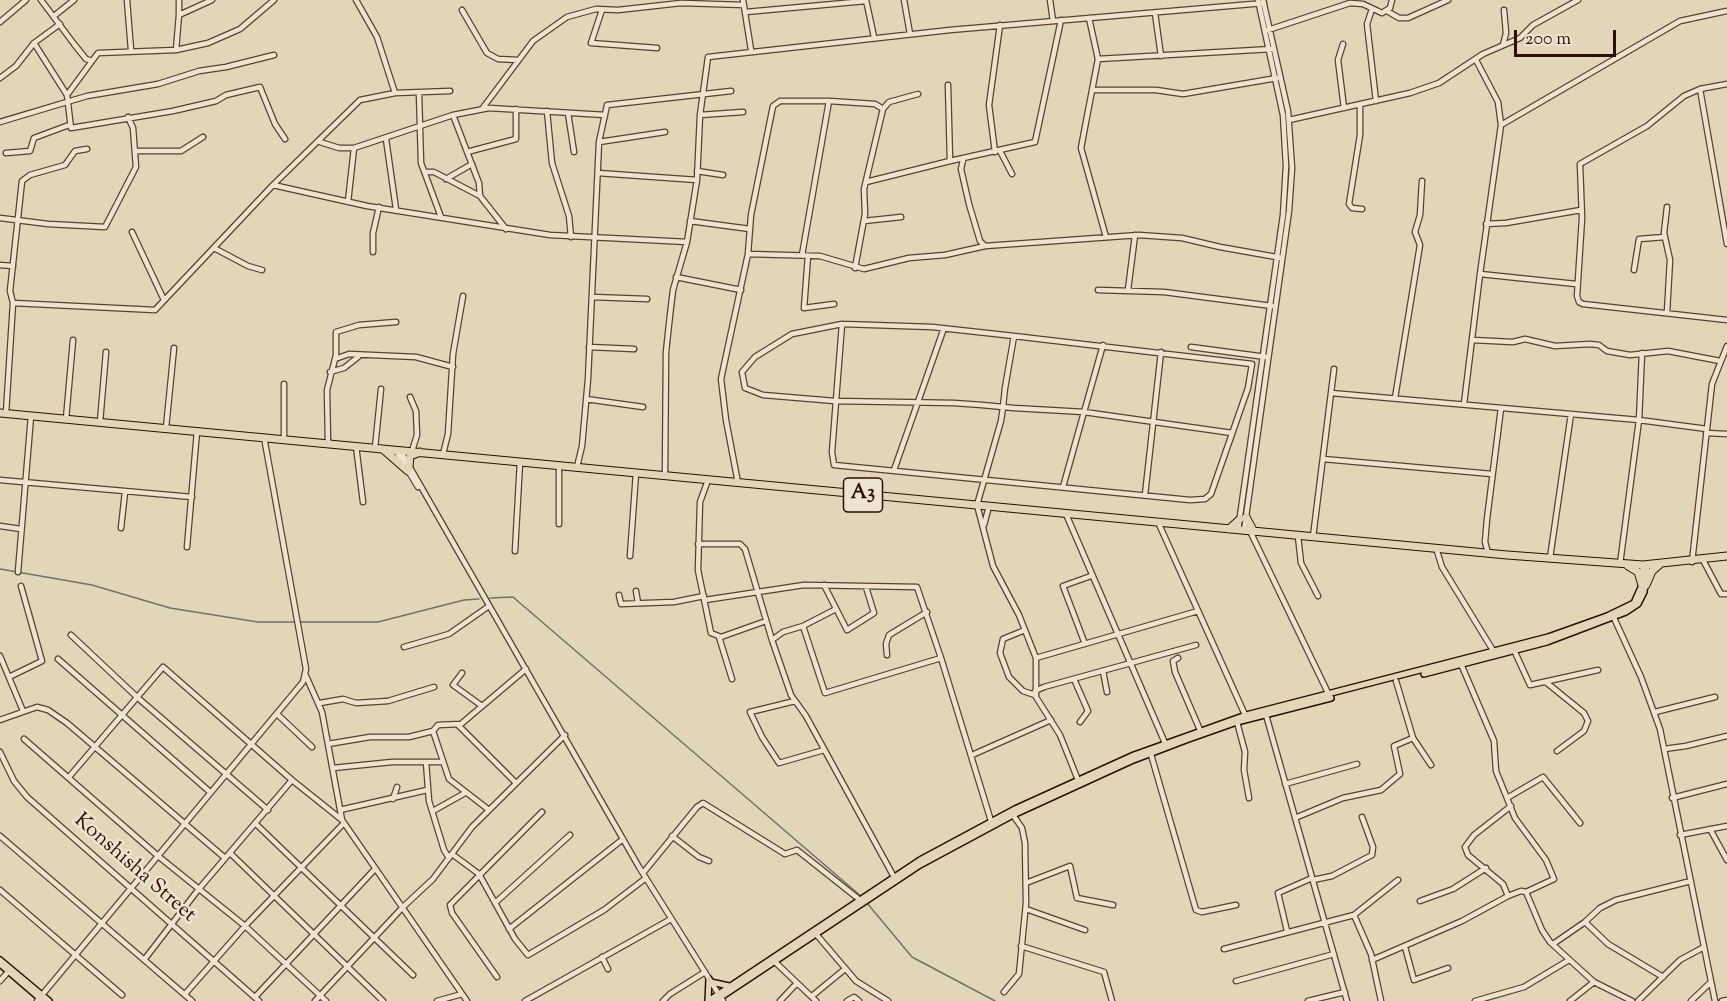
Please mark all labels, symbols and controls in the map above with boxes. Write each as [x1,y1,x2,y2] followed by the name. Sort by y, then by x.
[1517,18,1619,56] scale bar
[1525,27,1571,53] text: 200 m
[844,478,882,512] road number: A3
[68,809,200,929] street label: Konshisha Street

